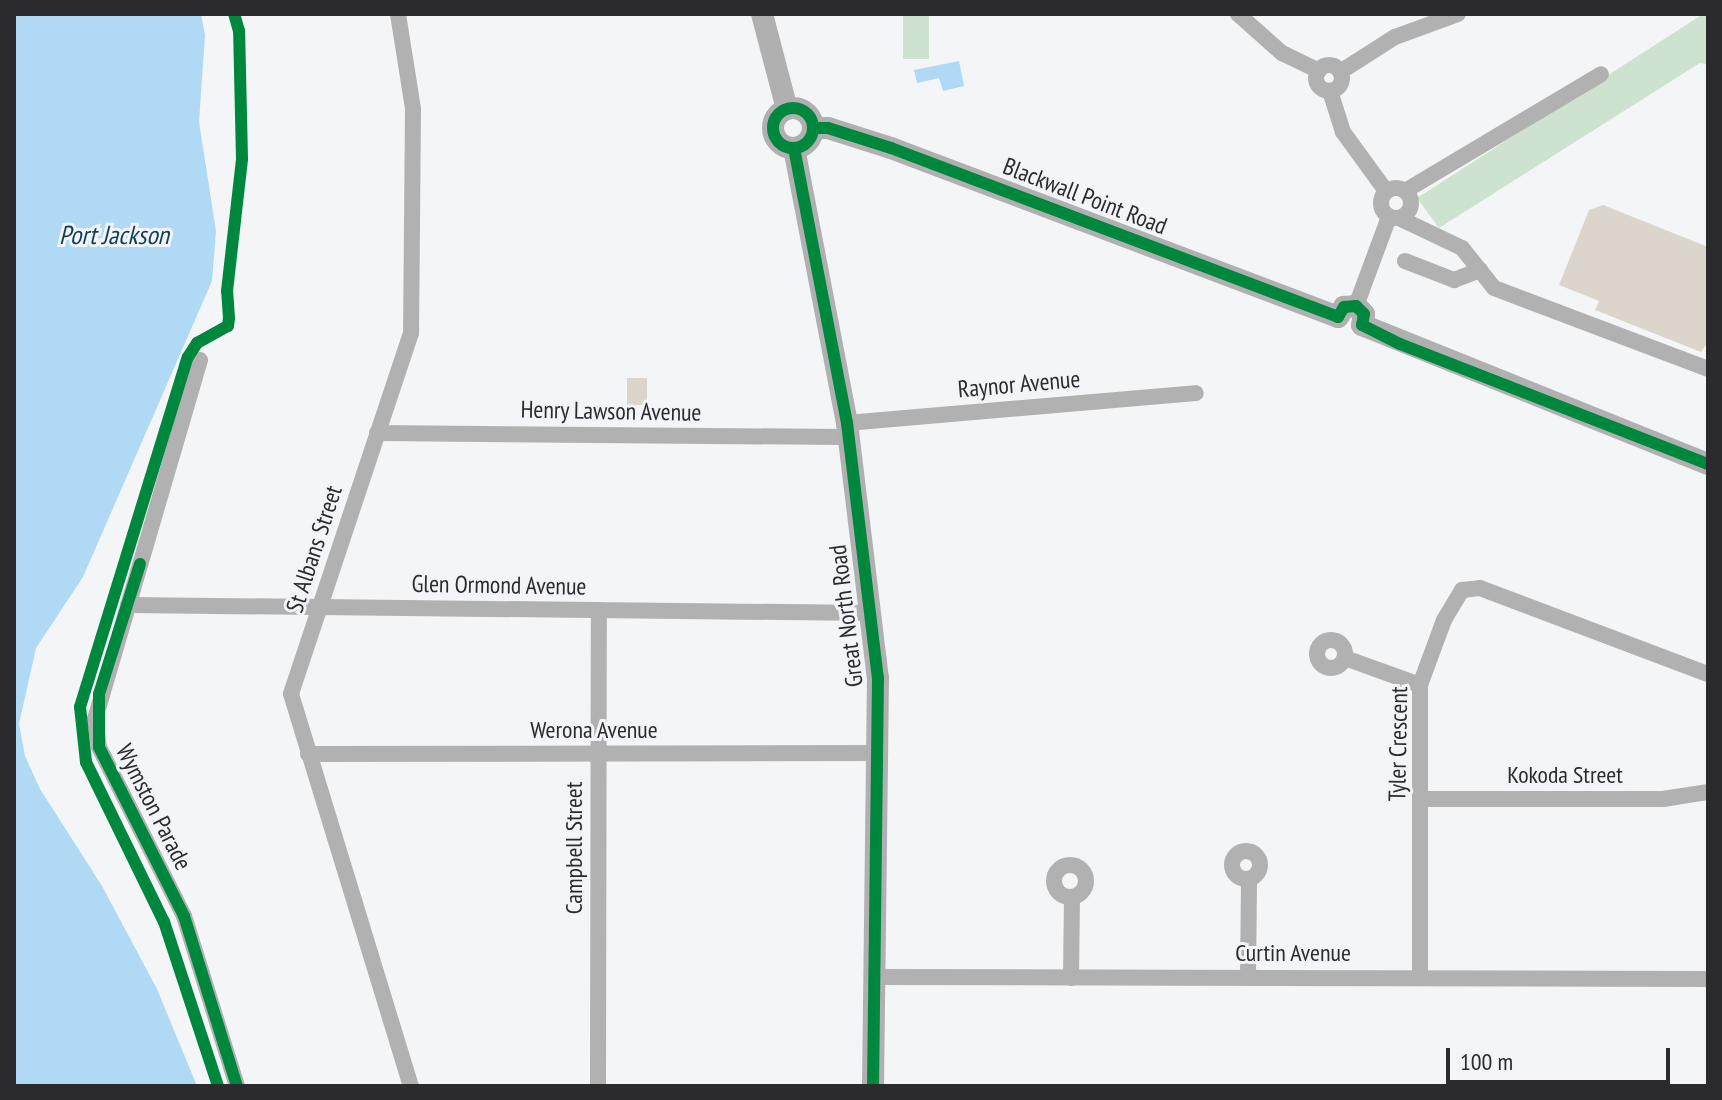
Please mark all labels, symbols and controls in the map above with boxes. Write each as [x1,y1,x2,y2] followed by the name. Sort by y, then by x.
[999,152,1171,240] street label: Blackwall Point Road
[59,219,169,251] water label: Port Jackson
[956,364,1082,404] street label: Raynor Avenue
[520,395,702,427] street label: Henry Lawson Avenue
[280,482,348,616] street label: St Albans Street
[823,543,869,689] street label: Great North Road
[411,569,587,601] street label: Glen Ormond Avenue
[1383,686,1413,802] street label: Tyler Crescent
[530,716,658,744] street label: Werona Avenue
[110,739,198,875] street label: Wymston Parade
[1507,761,1623,789] street label: Kokoda Street
[560,782,588,914] street label: Campbell Street
[1235,939,1351,967] street label: Curtin Avenue
[1450,1032,1674,1082] scale bar
[1460,1046,1513,1077] text: 100 m

